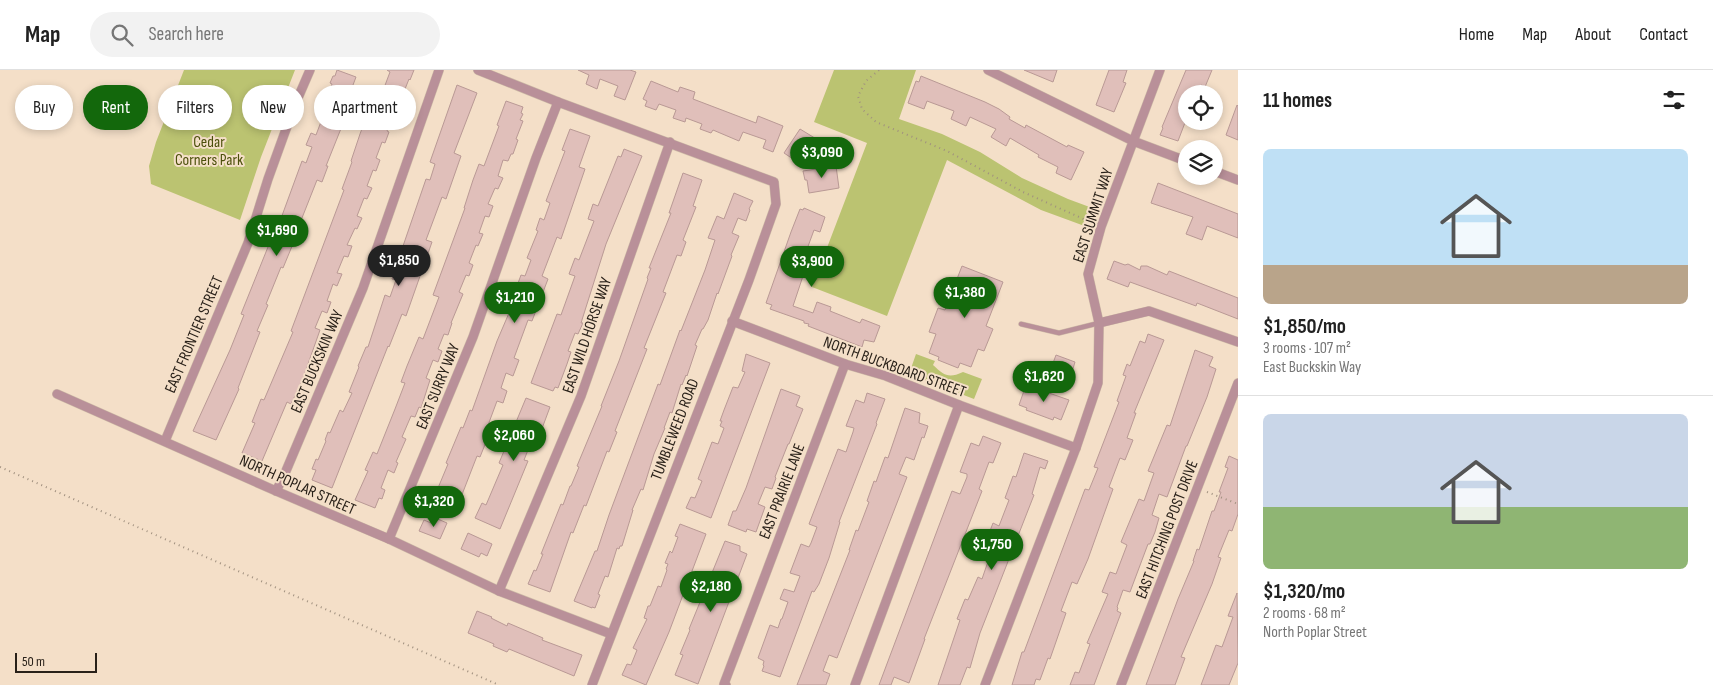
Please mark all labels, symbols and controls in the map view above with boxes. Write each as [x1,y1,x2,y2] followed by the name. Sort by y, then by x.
[90,12,440,57] search box
[25,20,60,49] text: Map
[108,21,136,49] icon: search
[148,23,224,46] text: Search here
[1459,24,1494,45] text: Home
[1522,24,1547,45] text: Map
[1575,24,1611,45] text: About
[1639,24,1688,45] text: Contact
[15,85,73,130] chip: Buy
[83,85,148,130] chip: Rent
[158,85,232,130] chip: Filters
[242,85,304,130] chip: New
[314,85,416,130] chip: Apartment
[1178,85,1223,185] map controls
[1178,85,1223,130] button: locate
[1660,86,1688,114] icon: filters
[1263,88,1332,113] text: 11 homes
[175,133,243,170] park label: Cedar Corners Park
[781,136,863,179] pin: $3,090
[1178,140,1223,185] button: layers
[801,143,843,162] text: $3,090
[1069,166,1118,265] street label: EAST SUMMIT WAY
[1431,181,1521,271] icon: home
[236,214,318,257] pin: $1,690
[256,221,298,240] text: $1,690
[358,244,440,287] pin: $1,850
[771,246,853,288] pin: $3,900
[379,251,419,270] text: $1,850
[791,252,833,271] text: $3,900
[161,273,228,396] street label: EAST FRONTIER STREET
[559,275,616,396] street label: EAST WILD HORSE WAY
[924,276,1006,319] pin: $1,380
[474,282,556,324] pin: $1,210
[945,283,985,302] text: $1,380
[495,288,535,307] text: $1,210
[287,307,348,416] street label: EAST BUCKSKIN WAY
[1263,314,1346,339] text: $1,850/mo
[821,333,969,402] street label: NORTH BUCKBOARD STREET
[1263,339,1351,358] text: 3 rooms · 107 m²
[413,341,464,432] street label: EAST SURRY WAY
[1263,358,1361,377] text: East Buckskin Way
[1003,360,1085,403] pin: $1,620
[1024,367,1064,386] text: $1,620
[647,376,704,483] street label: TUMBLEWEED ROAD
[473,420,555,462] pin: $2,060
[493,426,535,445] text: $2,060
[756,441,809,542] street label: EAST PRAIRIE LANE
[1431,447,1521,537] icon: home
[236,451,359,520] street label: NORTH POPLAR STREET
[1132,457,1203,602] street label: EAST HITCHING POST DRIVE
[393,486,475,528] pin: $1,320
[414,492,454,511] text: $1,320
[951,528,1033,571] pin: $1,750
[972,535,1012,554] text: $1,750
[670,570,752,613] pin: $2,180
[691,577,731,596] text: $2,180
[1263,579,1345,604] text: $1,320/mo
[1263,604,1346,623] text: 2 rooms · 68 m²
[1263,623,1367,642] text: North Poplar Street
[15,650,98,673] scale bar
[22,653,45,670] text: 50 m

